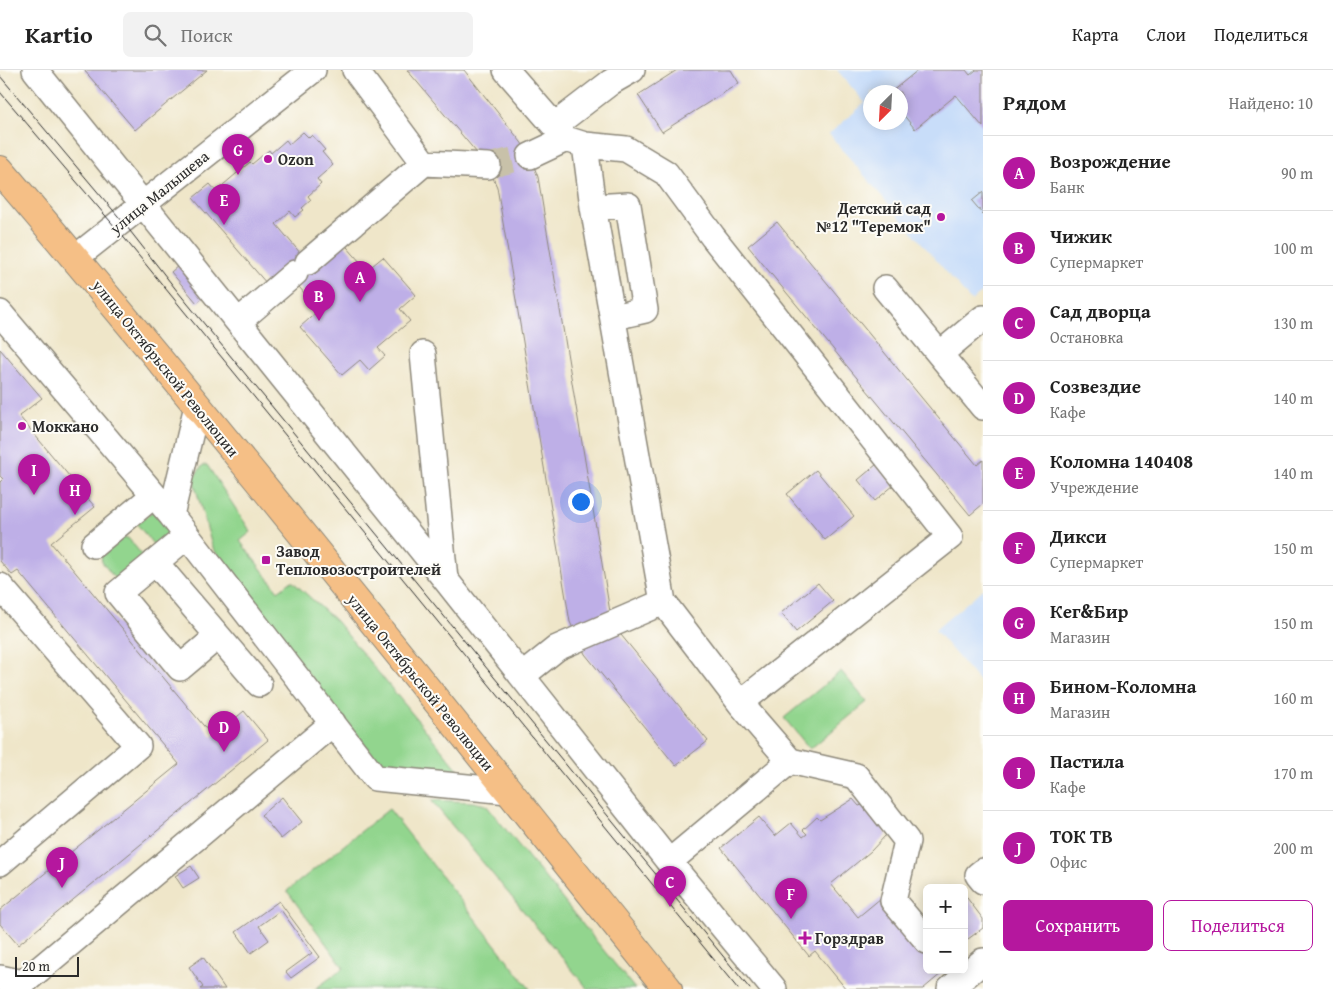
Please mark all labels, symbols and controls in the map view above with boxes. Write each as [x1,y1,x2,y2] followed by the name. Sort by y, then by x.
[123,12,473,57] search box
[25,17,93,52] text: Kartio
[141,21,169,49] icon: search
[181,21,232,49] text: Поиск
[1072,21,1119,48] text: Карта
[1147,21,1186,48] text: Слои
[1214,21,1308,48] text: Поделиться
[863,85,908,130] north arrow
[1003,87,1066,118] text: Рядом
[1229,91,1313,115] text: Найдено: 10
[222,134,254,175] pin: G
[103,144,214,240] street label: улица Малышева
[278,147,314,171] place label: Ozon
[1050,147,1171,175] text: Возрождение
[262,153,274,165] marker: Ozon
[1014,161,1024,185] text: A
[1281,161,1313,185] text: 90 m
[1050,175,1084,199] text: Банк
[208,184,240,225] pin: E
[816,196,931,238] place label: Детский сад №12 "Теремок"
[935,211,947,223] marker: Детский сад №12 "Теремок"
[1050,222,1112,250] text: Чижик
[1014,236,1024,260] text: B
[1273,236,1313,260] text: 100 m
[1050,250,1143,274] text: Супермаркет
[344,261,376,302] pin: A
[86,273,246,462] street label: улица Октябрьской Революции
[303,280,335,321] pin: B
[1050,297,1151,325] text: Сад дворца
[1014,311,1024,335] text: C
[1273,311,1313,335] text: 130 m
[1050,325,1123,349] text: Остановка
[1050,372,1141,400] text: Созвездие
[1014,386,1024,410] text: D
[1273,386,1313,410] text: 140 m
[1050,400,1086,424] text: Кафе
[32,414,99,438] place label: Моккано
[16,420,28,432] marker: Моккано
[1050,447,1193,475] text: Коломна 140408
[18,454,50,495] pin: I
[1015,461,1023,485] text: E
[1273,461,1313,485] text: 140 m
[59,474,91,515] pin: H
[1050,475,1139,499] text: Учреждение
[568,489,594,515] your location
[1050,522,1107,550] text: Дикси
[1015,536,1023,560] text: F
[1273,536,1313,560] text: 150 m
[276,539,441,581] place label: Завод Тепловозостроителей
[1050,550,1143,574] text: Супермаркет
[260,554,272,566] marker: Завод Тепловозостроителей
[341,587,501,776] street label: улица Октябрьской Революции
[1050,597,1128,625] text: Кег&Бир
[1014,611,1024,635] text: G
[1273,611,1313,635] text: 150 m
[1050,625,1110,649] text: Магазин
[1050,672,1196,700] text: Бином-Коломна
[1013,686,1025,710] text: H
[1273,686,1313,710] text: 160 m
[1050,700,1110,724] text: Магазин
[208,711,240,752] pin: D
[1050,747,1124,775] text: Пастила
[1016,761,1022,785] text: I
[1273,761,1313,785] text: 170 m
[1050,775,1086,799] text: Кафе
[1050,822,1113,850] text: ТОК ТВ
[1016,836,1022,860] text: J
[1273,836,1313,860] text: 200 m
[46,847,78,888] pin: J
[1050,850,1087,874] text: Офис
[654,866,686,907] pin: C
[775,878,807,919] pin: F
[923,884,968,974] map controls
[923,884,968,929] button: +
[1003,900,1153,951] button: Сохранить
[1163,900,1313,951] button: Поделиться
[815,926,884,950] place label: Горздрав
[923,929,968,974] button: −
[799,932,811,944] marker: Горздрав
[15,954,79,977] scale bar
[22,956,50,976] text: 20 m

